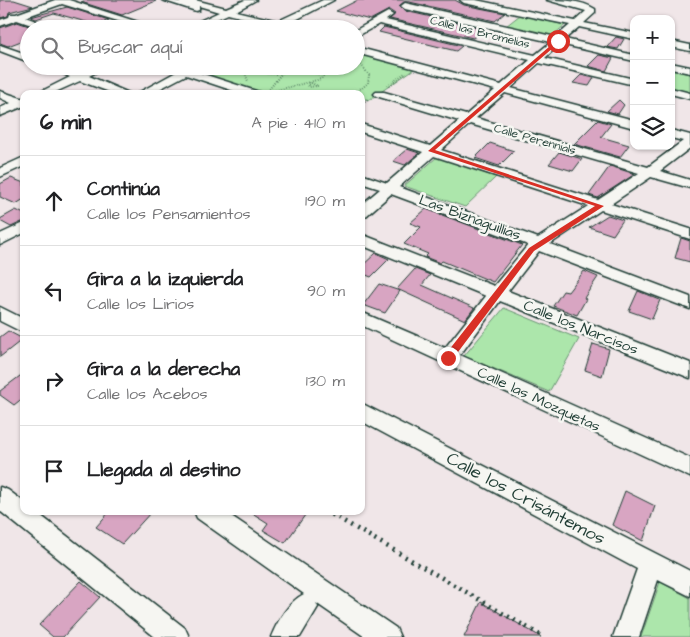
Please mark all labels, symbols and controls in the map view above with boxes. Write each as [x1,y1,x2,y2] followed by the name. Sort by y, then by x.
[428,12,531,53] street label: Calle las Bromelias
[630,15,675,150] map controls
[630,15,675,60] button: +
[20,20,365,75] search box
[547,30,570,53] route start
[38,34,66,62] icon: search
[78,34,182,61] text: Buscar aquí
[630,60,675,105] button: −
[630,105,675,150] button: layers
[40,108,92,137] text: 6 min
[251,112,345,134] text: A pie · 410 m
[492,120,578,159] street label: Calle Perennials
[87,176,160,203] text: Continúa
[40,187,68,215] icon: ahead
[416,189,524,247] street label: Las Biznaguillias
[305,190,345,212] text: 190 m
[87,203,251,225] text: Calle los Pensamientos
[87,266,243,293] text: Gira a la izquierda
[40,277,68,305] icon: left
[307,280,345,302] text: 90 m
[87,293,194,315] text: Calle los Lirios
[520,295,642,360] street label: Calle los Narcisos
[437,347,460,370] route end
[87,356,240,383] text: Gira a la derecha
[474,362,604,437] street label: Calle las Mozquetas
[40,367,68,395] icon: right
[306,370,345,392] text: 130 m
[87,383,208,405] text: Calle los Acebos
[442,446,610,551] street label: Calle los Crisántemos
[40,457,68,485] icon: arrive
[87,457,240,484] text: Llegada al destino

